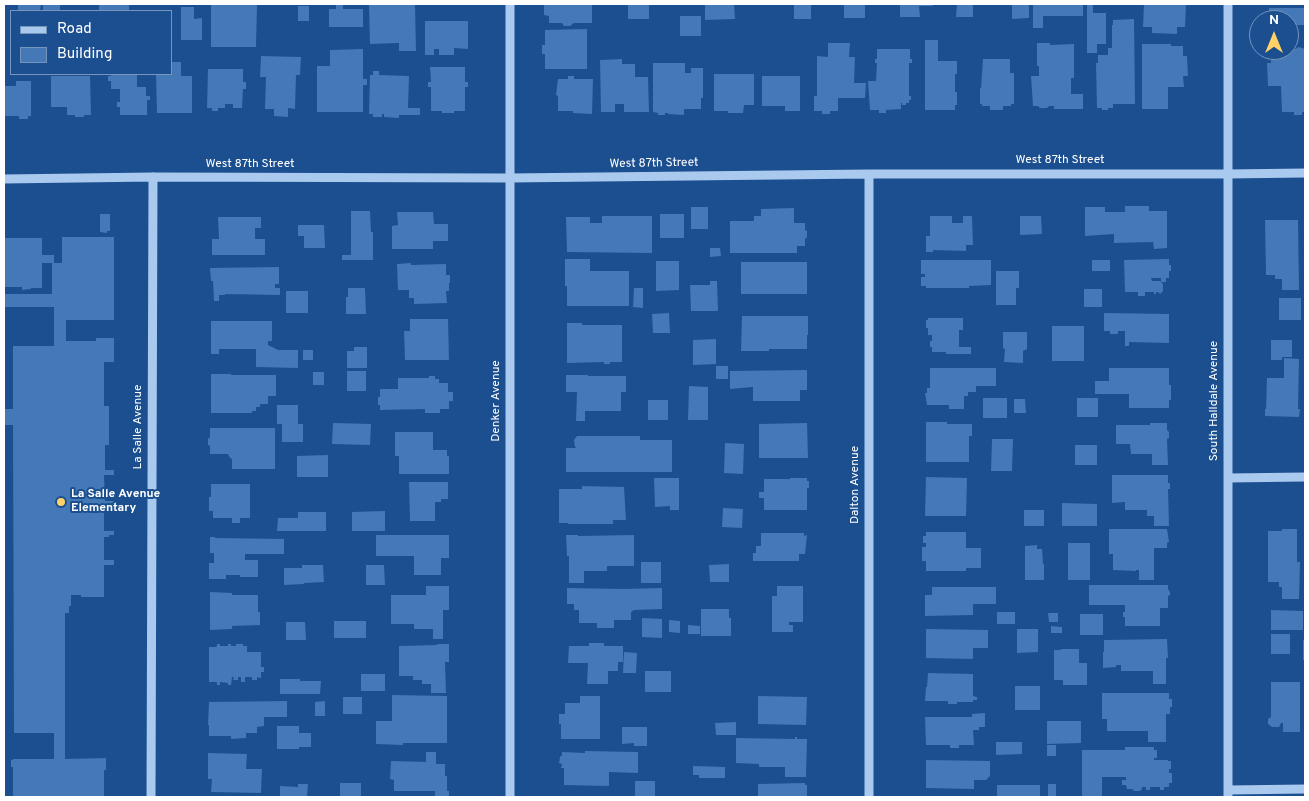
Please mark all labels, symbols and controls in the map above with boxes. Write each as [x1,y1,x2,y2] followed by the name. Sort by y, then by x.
[10,10,172,75] legend
[1249,10,1299,60] north arrow
[1269,12,1279,29] text: N
[57,20,92,39] text: Road
[57,45,112,64] text: Building
[1015,154,1105,168] street label: West 87th Street
[609,156,699,172] street label: West 87th Street
[205,158,295,172] street label: West 87th Street
[1208,341,1222,461] street label: South Halldale Avenue
[490,360,504,442] street label: Denker Avenue
[132,384,146,470] street label: La Salle Avenue
[849,446,863,524] street label: Dalton Avenue
[71,488,160,516] place label: La Salle Avenue Elementary
[55,496,67,508] marker: La Salle Avenue Elementary

